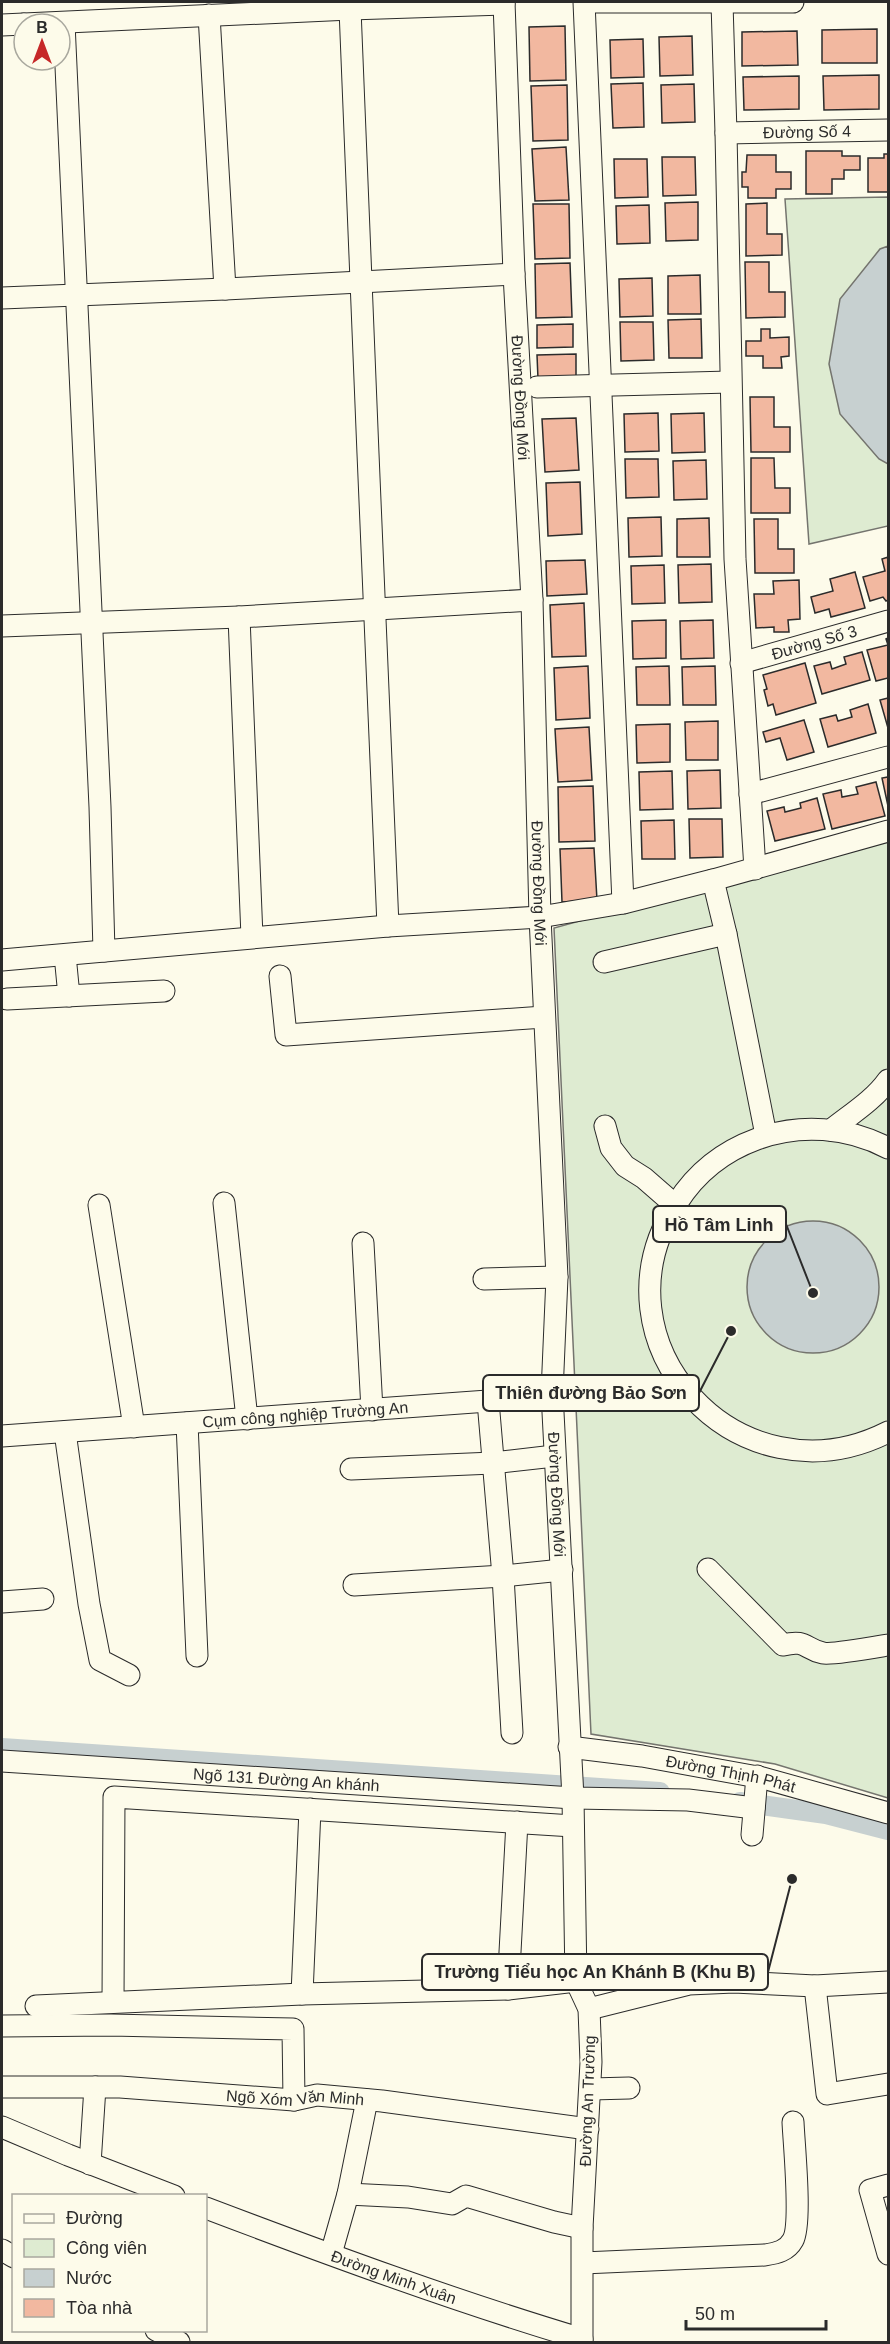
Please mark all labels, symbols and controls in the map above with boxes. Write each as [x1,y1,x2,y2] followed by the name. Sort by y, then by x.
[12,12,72,72] north arrow
[36,19,48,36] text: B
[763,123,851,141] street label: Đường Số 4
[508,335,532,461] street label: Đường Đồng Mới
[770,622,859,663] street label: Đường Số 3
[529,820,549,946] street label: Đường Đồng Mới
[653,1206,786,1242] callout: Hồ Tâm Linh
[665,1215,774,1235] text: Hồ Tâm Linh
[483,1375,699,1411] callout: Thiên đường Bảo Sơn
[495,1383,687,1403] text: Thiên đường Bảo Sơn
[202,1399,409,1431] street label: Cụm công nghiệp Trường An
[545,1432,568,1558] street label: Đường Đồng Mới
[664,1752,798,1796] street label: Đường Thịnh Phát
[193,1765,380,1794] street label: Ngõ 131 Đường An khánh
[422,1954,768,1990] callout: Trường Tiểu học An Khánh B (Khu B)
[435,1962,755,1982] text: Trường Tiểu học An Khánh B (Khu B)
[577,2035,598,2167] street label: Đường An Trường
[226,2087,365,2109] street label: Ngõ Xóm Văn Minh
[12,2194,207,2332] legend
[66,2208,123,2228] text: Đường
[66,2238,147,2258] text: Công viên
[329,2247,458,2307] street label: Đường Minh Xuân
[66,2268,112,2288] text: Nước
[686,2293,826,2331] scale bar
[66,2298,133,2318] text: Tòa nhà
[695,2304,735,2324] text: 50 m

